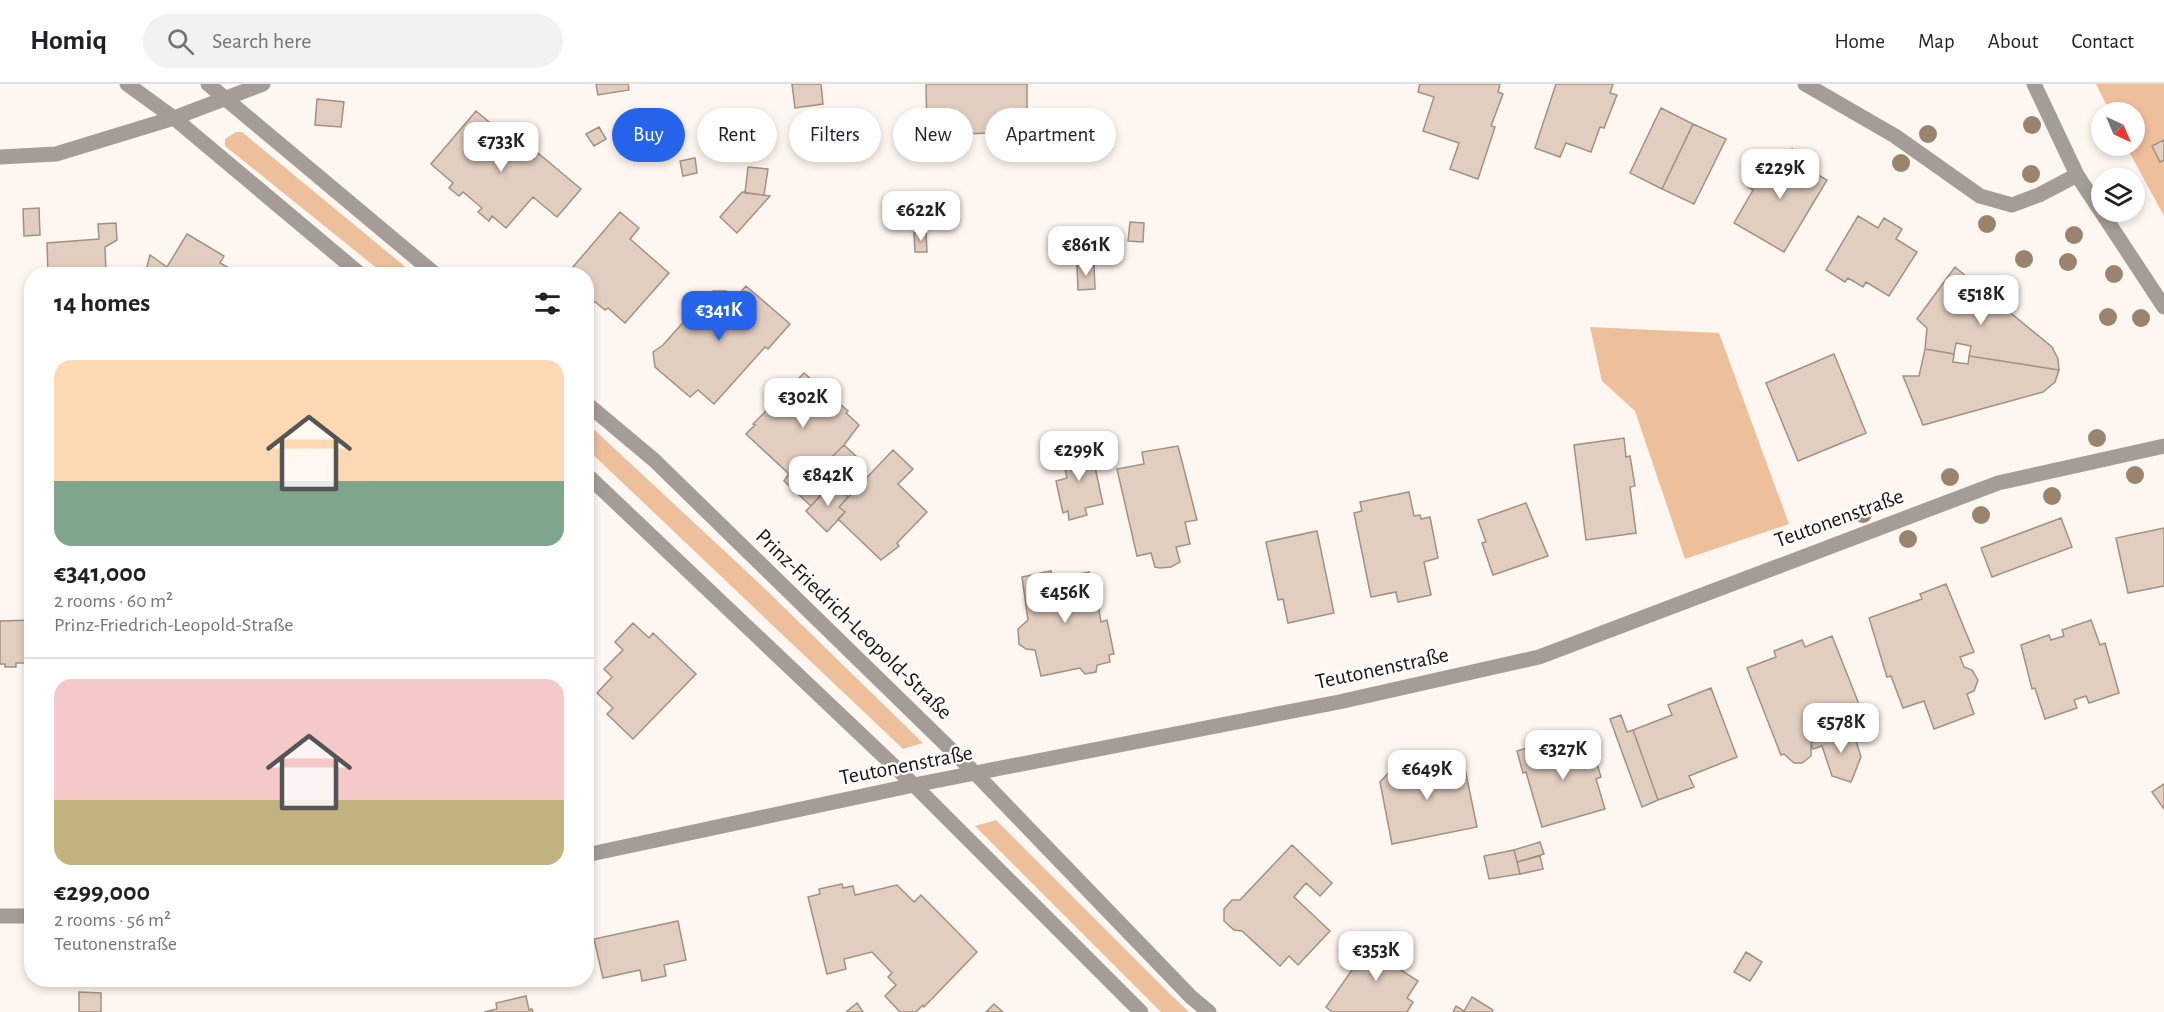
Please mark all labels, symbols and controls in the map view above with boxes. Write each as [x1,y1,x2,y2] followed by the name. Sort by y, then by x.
[143,14,563,68] search box
[164,25,197,58] icon: search
[30,27,107,55] text: Homiq
[212,30,312,52] text: Search here
[1834,31,1885,52] text: Home
[1918,31,1955,52] text: Map
[1988,31,2038,52] text: About
[2071,31,2134,52] text: Contact
[2091,102,2145,156] north arrow
[2091,102,2145,222] map controls
[612,108,685,162] chip: Buy
[697,108,777,162] chip: Rent
[789,108,881,162] chip: Filters
[893,108,973,162] chip: New
[985,108,1116,162] chip: Apartment
[459,122,543,173] pin: €733K
[478,131,524,151] text: €733K
[1738,149,1822,200] pin: €229K
[1755,158,1805,178] text: €229K
[2091,168,2145,222] button: layers
[879,191,963,242] pin: €622K
[896,200,946,220] text: €622K
[1044,226,1128,277] pin: €861K
[1062,235,1110,255] text: €861K
[1939,275,2023,326] pin: €518K
[1958,284,2004,304] text: €518K
[531,287,564,320] icon: filters
[54,290,150,316] text: 14 homes
[677,291,761,342] pin: €341K
[696,300,742,320] text: €341K
[761,378,845,429] pin: €302K
[778,387,828,407] text: €302K
[255,399,363,507] icon: home
[1037,431,1121,482] pin: €299K
[1054,440,1104,460] text: €299K
[786,456,870,507] pin: €842K
[803,465,853,485] text: €842K
[1772,485,1906,551] street label: Teutonenstraße
[752,525,956,723] street label: Prinz-Friedrich-Leopold-Straße
[54,560,146,586] text: €341,000
[1023,573,1107,624] pin: €456K
[1040,582,1090,602] text: €456K
[54,591,173,611] text: 2 rooms · 60 m²
[54,615,293,635] text: Prinz-Friedrich-Leopold-Straße
[1314,643,1450,693] street label: Teutonenstraße
[1799,703,1883,754] pin: €578K
[1817,712,1865,732] text: €578K
[255,718,363,826] icon: home
[1521,730,1605,781] pin: €327K
[1539,739,1587,759] text: €327K
[837,741,975,789] street label: Teutonenstraße
[1385,750,1469,801] pin: €649K
[1402,759,1452,779] text: €649K
[54,879,150,905] text: €299,000
[54,910,171,930] text: 2 rooms · 56 m²
[1334,931,1418,982] pin: €353K
[54,934,177,954] text: Teutonenstraße
[1353,940,1399,960] text: €353K

